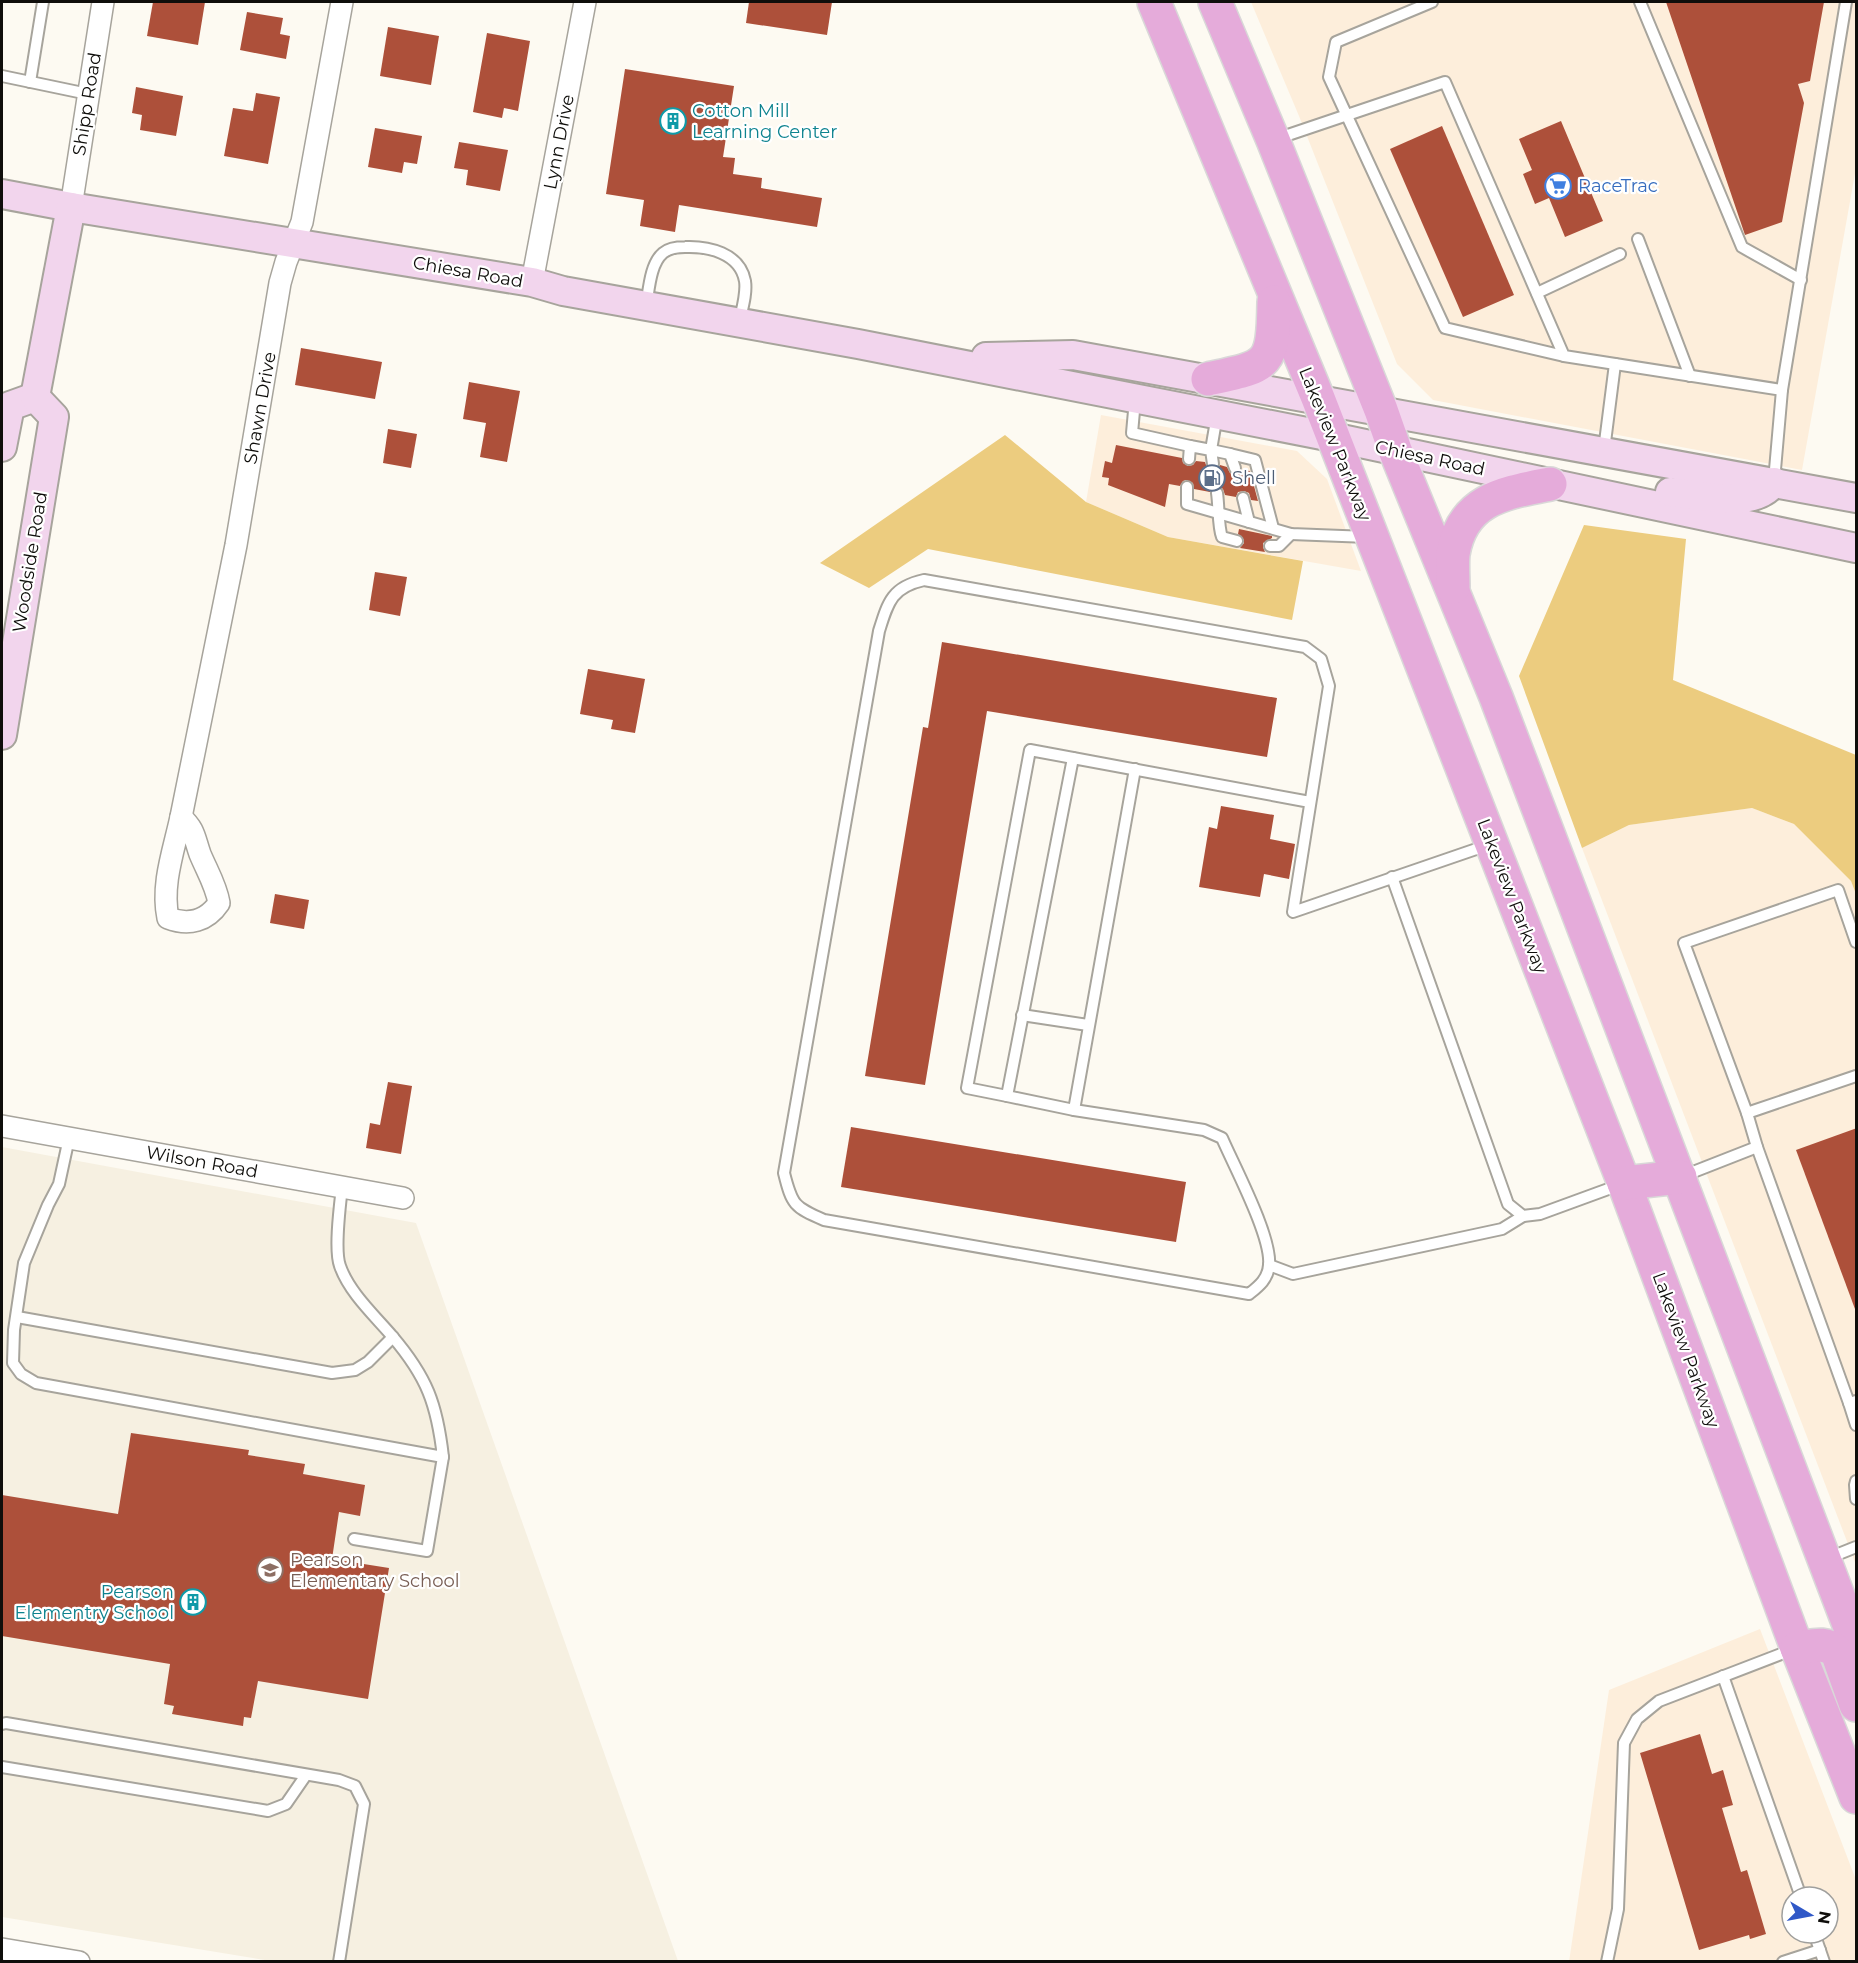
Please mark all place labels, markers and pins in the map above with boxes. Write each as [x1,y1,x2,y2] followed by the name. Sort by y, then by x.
[692,100,837,143] place label: Cotton Mill Learning Center
[658,106,688,136] building icon: Cotton Mill Learning Center
[1543,171,1573,201] supermarket icon: RaceTrac
[1578,175,1658,197] place label: RaceTrac
[1197,463,1227,493] fuel station icon: Shell
[1232,467,1276,489] place label: Shell
[290,1549,460,1592] place label: Pearson Elementary School
[255,1555,285,1585] school or university icon: Pearson Elementary School
[15,1581,174,1624] place label: Pearson Elementry School
[178,1587,208,1617] building icon: Pearson Elementry School

